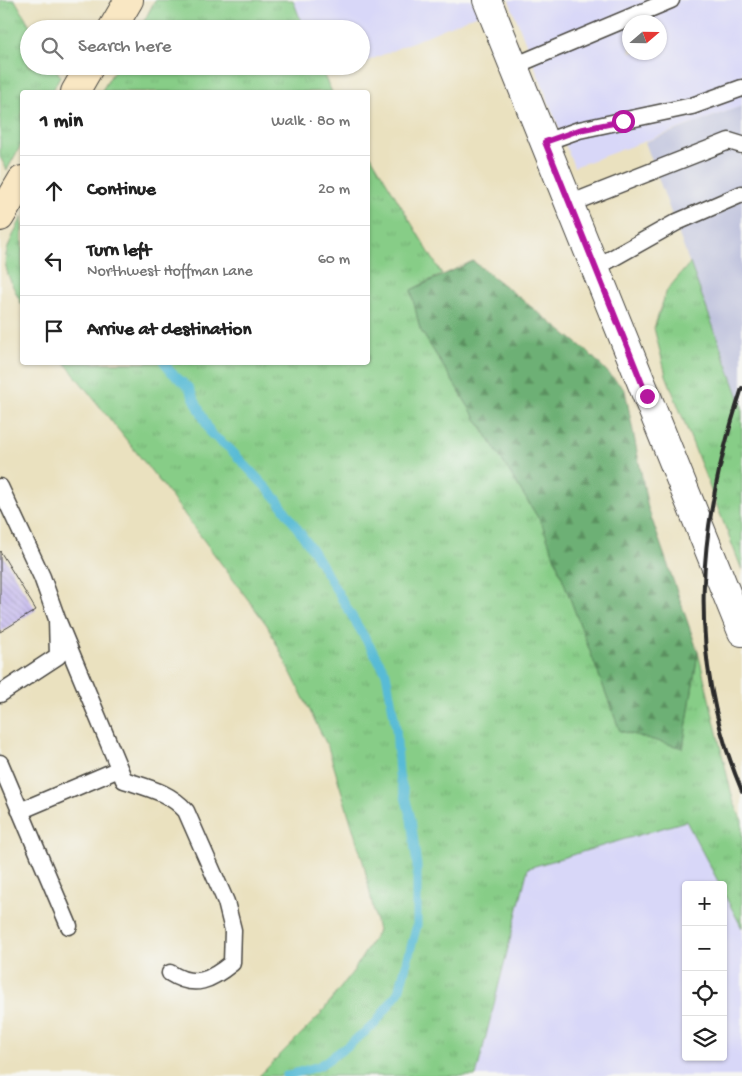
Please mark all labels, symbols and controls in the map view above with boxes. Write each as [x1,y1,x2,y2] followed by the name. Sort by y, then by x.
[622,15,667,60] north arrow
[20,20,370,75] search box
[38,34,66,62] icon: search
[78,36,172,59] text: Search here
[40,110,83,135] text: 1 min
[612,110,635,133] route start
[271,113,350,132] text: Walk · 80 m
[40,177,68,205] icon: ahead
[87,179,156,202] text: Continue
[318,181,350,200] text: 20 m
[87,240,151,263] text: Turn left
[40,247,68,275] icon: left
[318,251,350,270] text: 60 m
[87,263,253,282] text: Northwest Hoffman Lane
[40,317,68,345] icon: arrive
[87,319,251,342] text: Arrive at destination
[636,385,659,408] route end
[682,881,727,1061] map controls
[682,881,727,926] button: +
[682,926,727,971] button: −
[682,971,727,1016] button: locate
[682,1016,727,1061] button: layers

